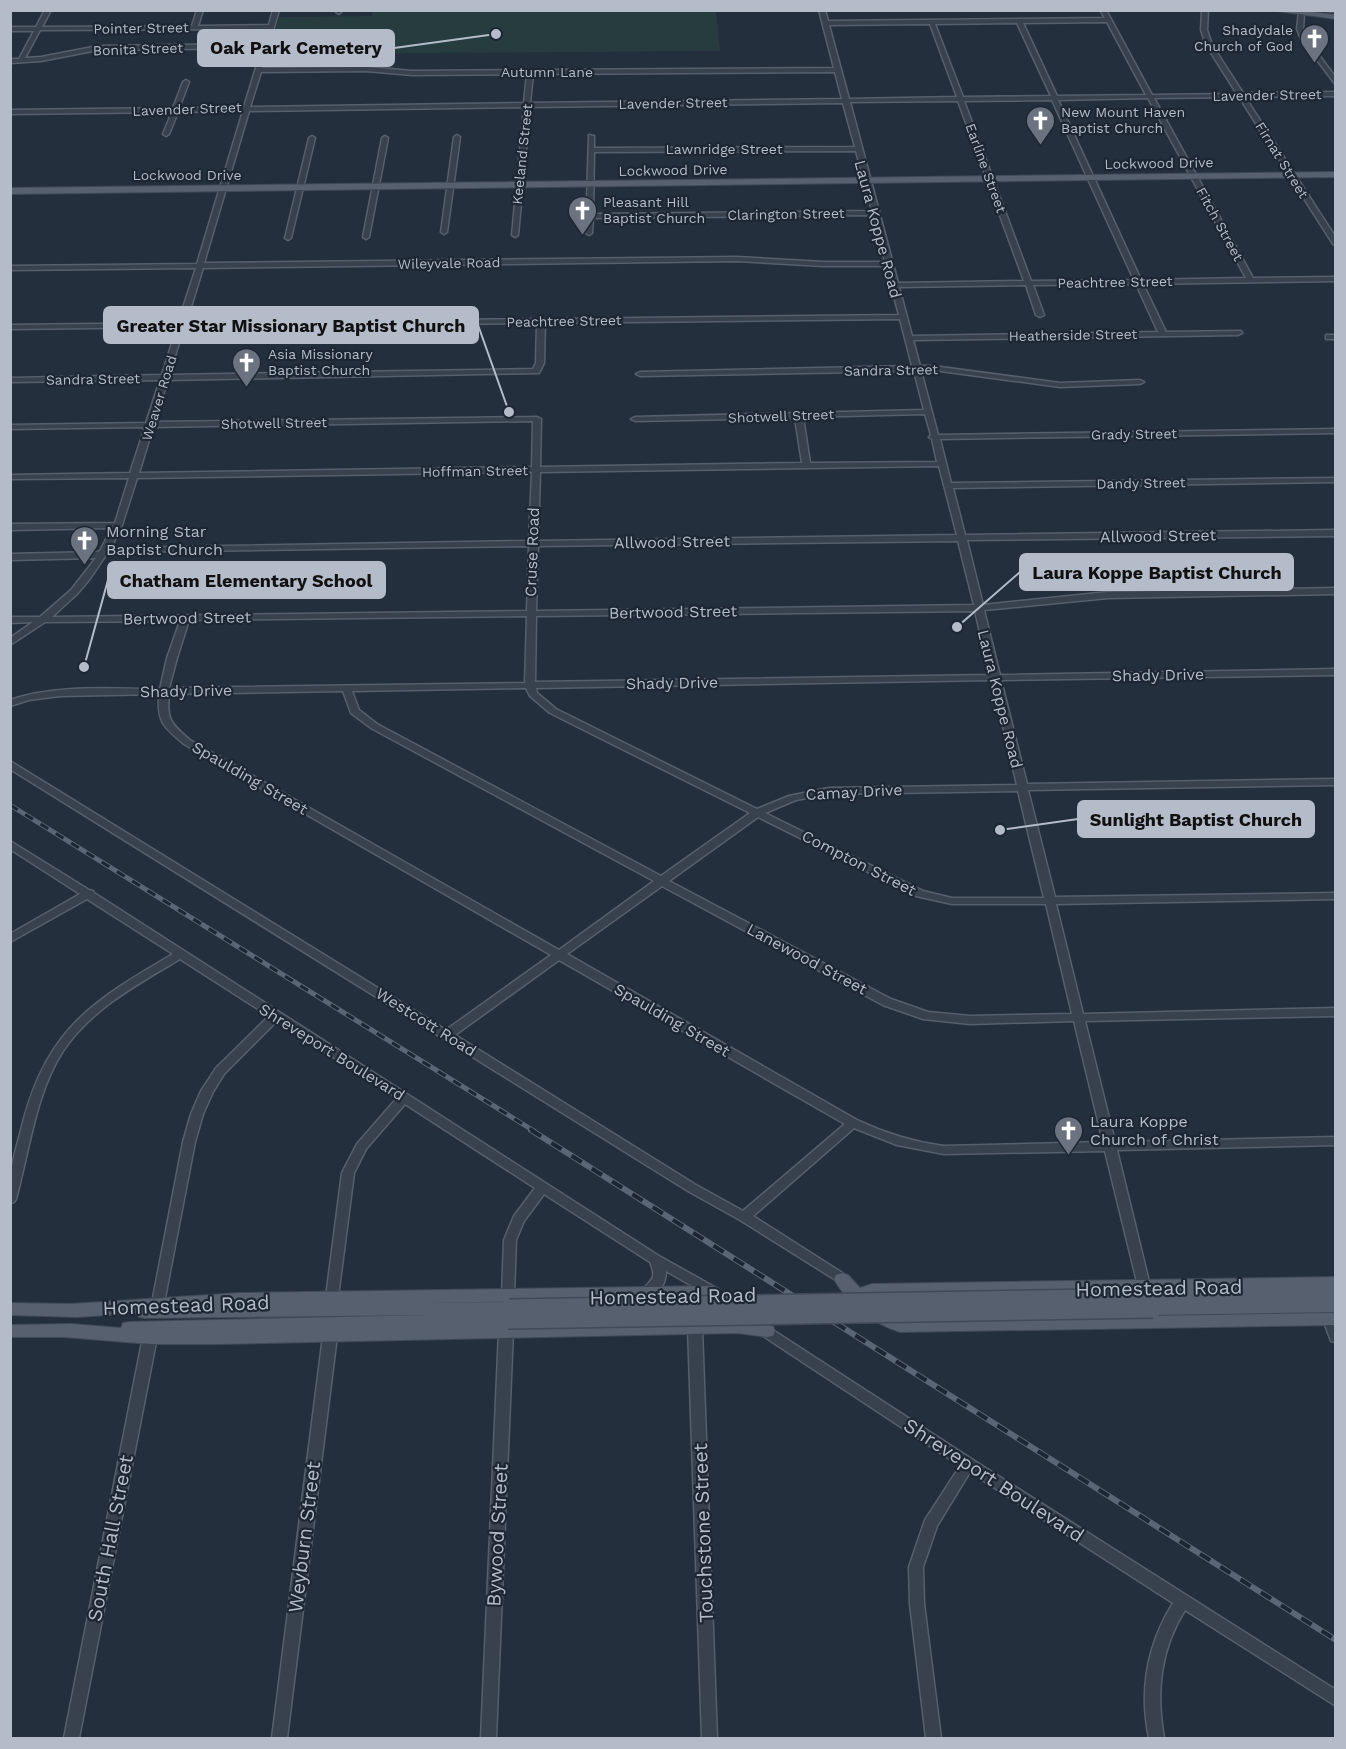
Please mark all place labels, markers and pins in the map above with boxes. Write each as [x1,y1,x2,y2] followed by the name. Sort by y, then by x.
[1194,22,1293,54] place label: Shadydale Church of God
[1298,22,1330,64] church icon: Shadydale Church of God
[198,30,394,66] callout: Oak Park Cemetery
[1024,104,1056,146] church icon: New Mount Haven Baptist Church
[1061,104,1185,136] place label: New Mount Haven Baptist Church
[566,194,598,236] church icon: Pleasant Hill Baptist Church
[603,194,705,226] place label: Pleasant Hill Baptist Church
[104,307,478,343] callout: Greater Star Missionary Baptist Church
[231,346,263,388] church icon: Asia Missionary Baptist Church
[268,346,374,378] place label: Asia Missionary Baptist Church
[106,522,223,559] place label: Morning Star Baptist Church
[69,524,101,566] church icon: Morning Star Baptist Church
[1020,554,1293,590] callout: Laura Koppe Baptist Church
[108,562,385,598] callout: Chatham Elementary School
[1078,801,1314,837] callout: Sunlight Baptist Church
[1090,1112,1219,1149] place label: Laura Koppe Church of Christ
[1053,1114,1085,1156] church icon: Laura Koppe Church of Christ

